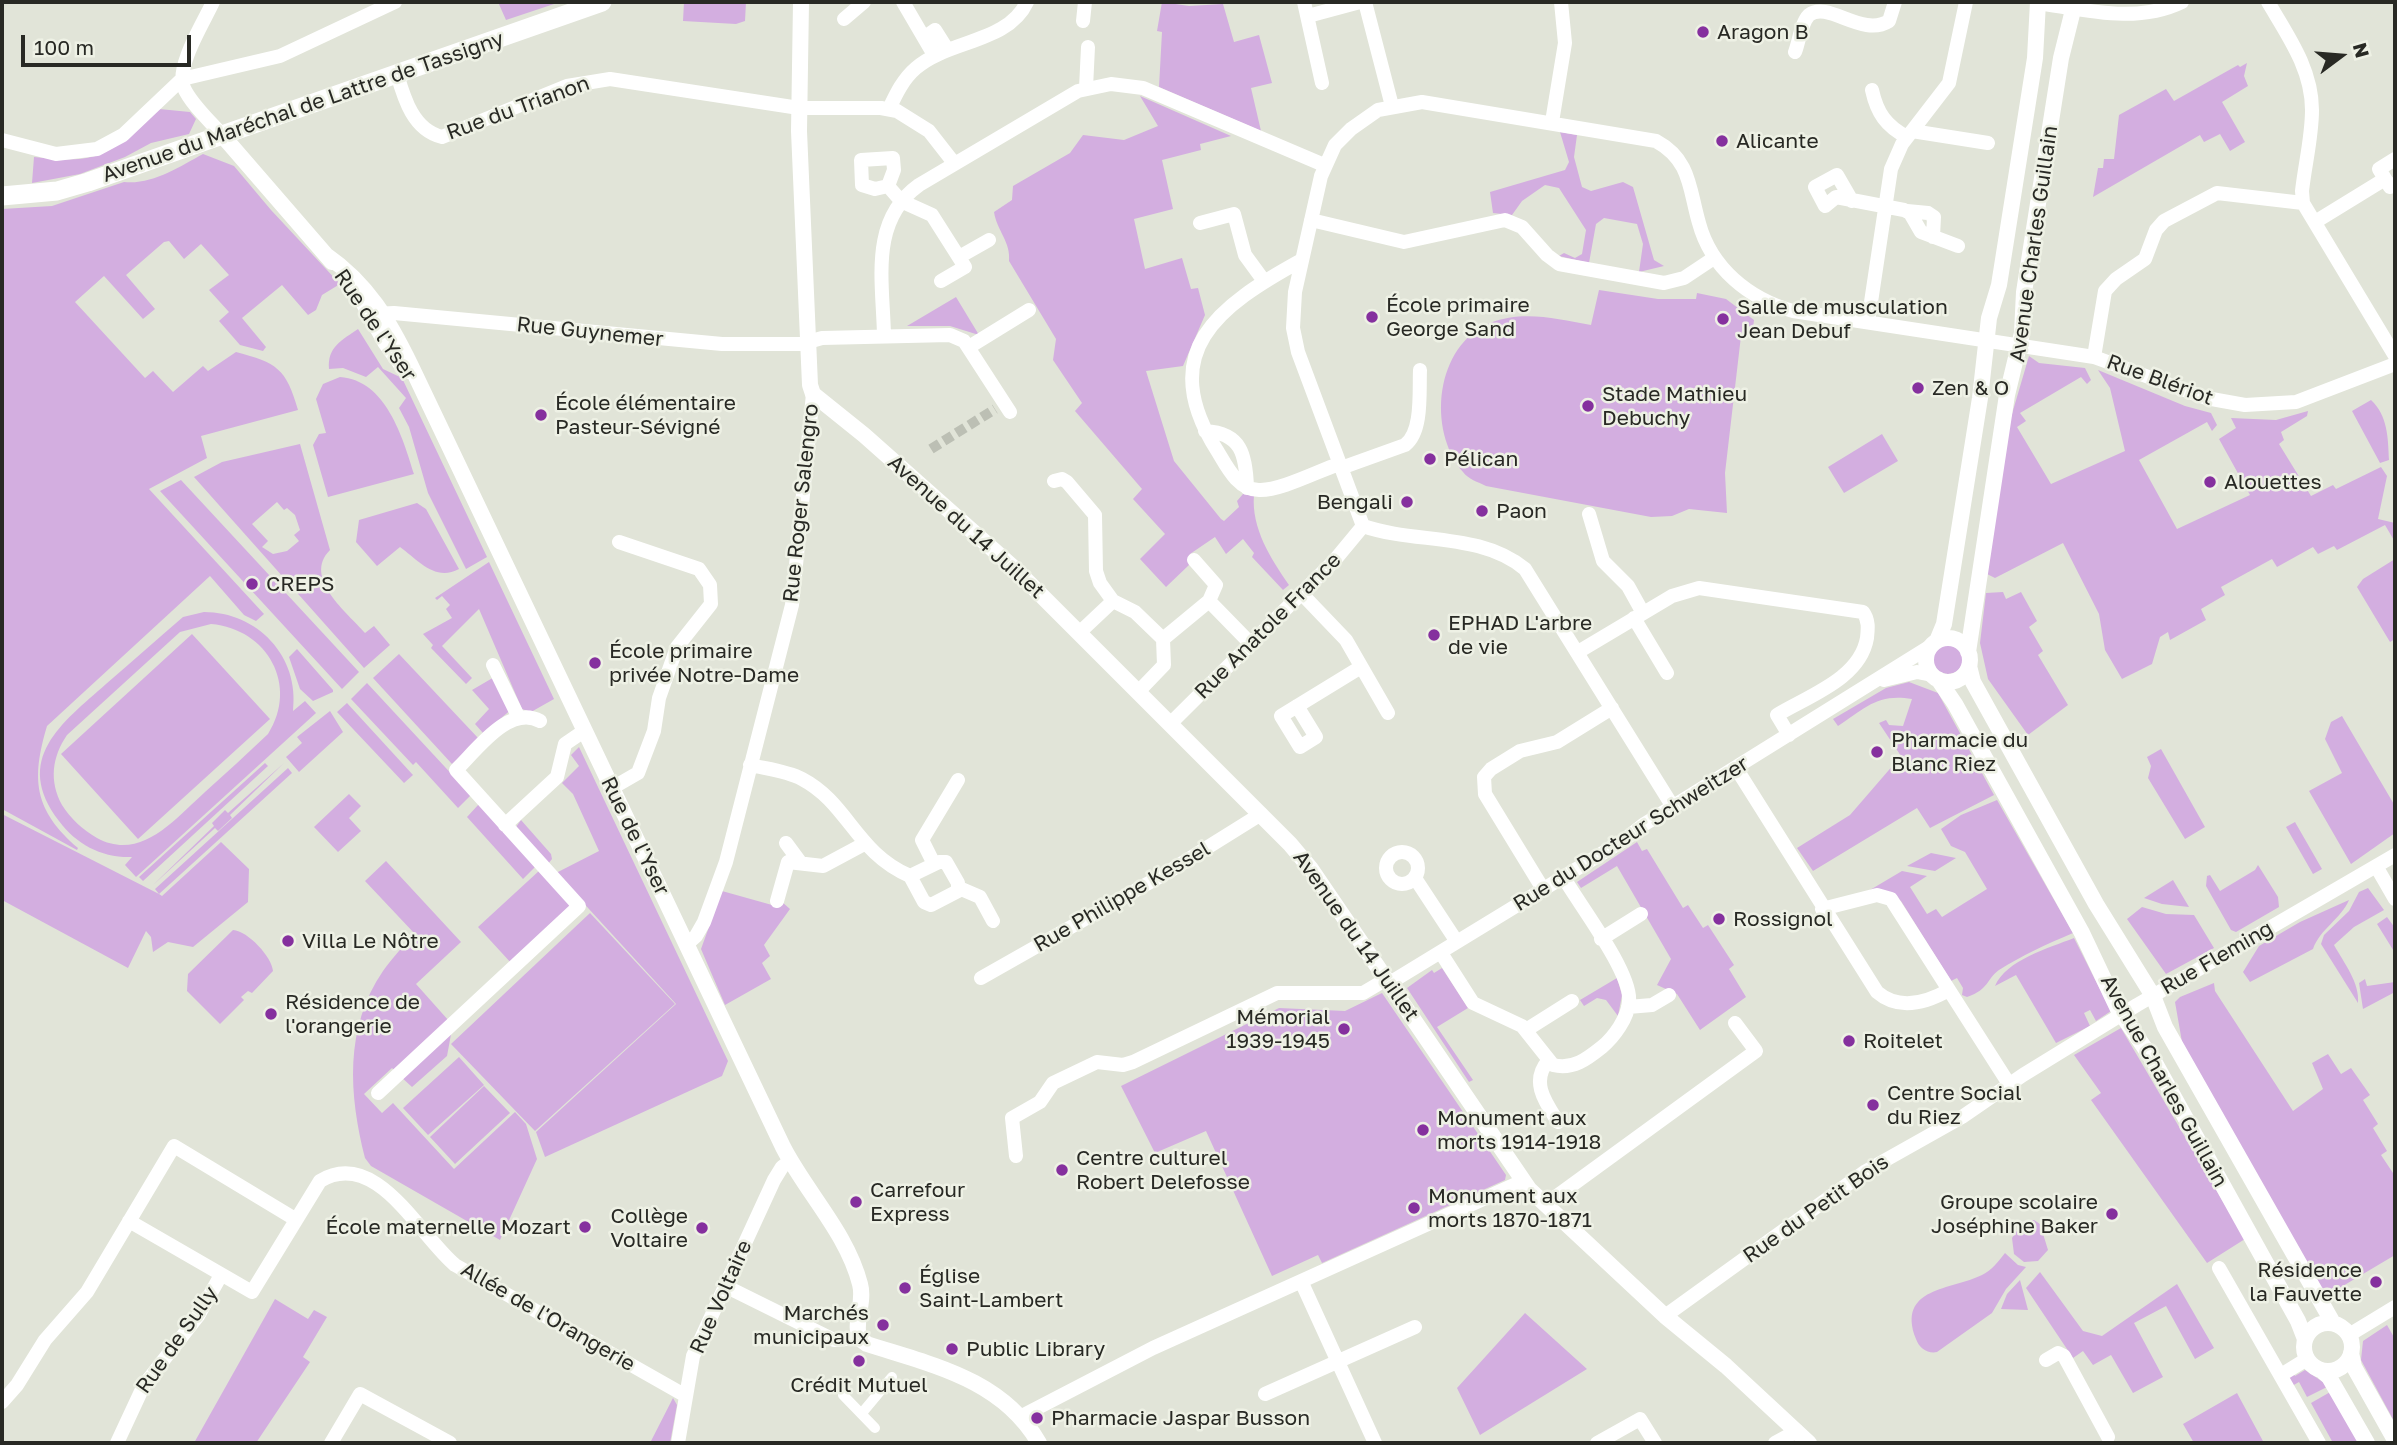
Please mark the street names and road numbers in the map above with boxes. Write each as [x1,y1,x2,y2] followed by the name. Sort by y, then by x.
[99,26,507,188] street label: Avenue du Maréchal de Lattre de Tassigny
[443,70,593,146] street label: Rue du Trianon
[2005,124,2063,364] street label: Avenue Charles Guillain
[329,265,421,385] street label: Rue de l'Yser
[515,312,665,352] street label: Rue Guynemer
[2103,349,2217,411] street label: Rue Blériot
[778,402,824,604] street label: Rue Roger Salengro
[882,450,1050,604] street label: Avenue du 14 Juillet
[1190,548,1346,704] street label: Rue Anatole France
[1509,751,1753,917] street label: Rue du Docteur Schweitzer
[595,773,675,899] street label: Rue de l'Yser
[1029,836,1215,958] street label: Rue Philippe Kessel
[1288,846,1424,1026] street label: Avenue du 14 Juillet
[2156,916,2278,1000] street label: Rue Fleming
[2095,971,2233,1191] street label: Avenue Charles Guillain
[1738,1149,1894,1269] street label: Rue du Petit Bois
[685,1236,757,1358] street label: Rue Voltaire
[457,1257,639,1377] street label: Allée de l'Orangerie
[131,1281,223,1399] street label: Rue de Sully

